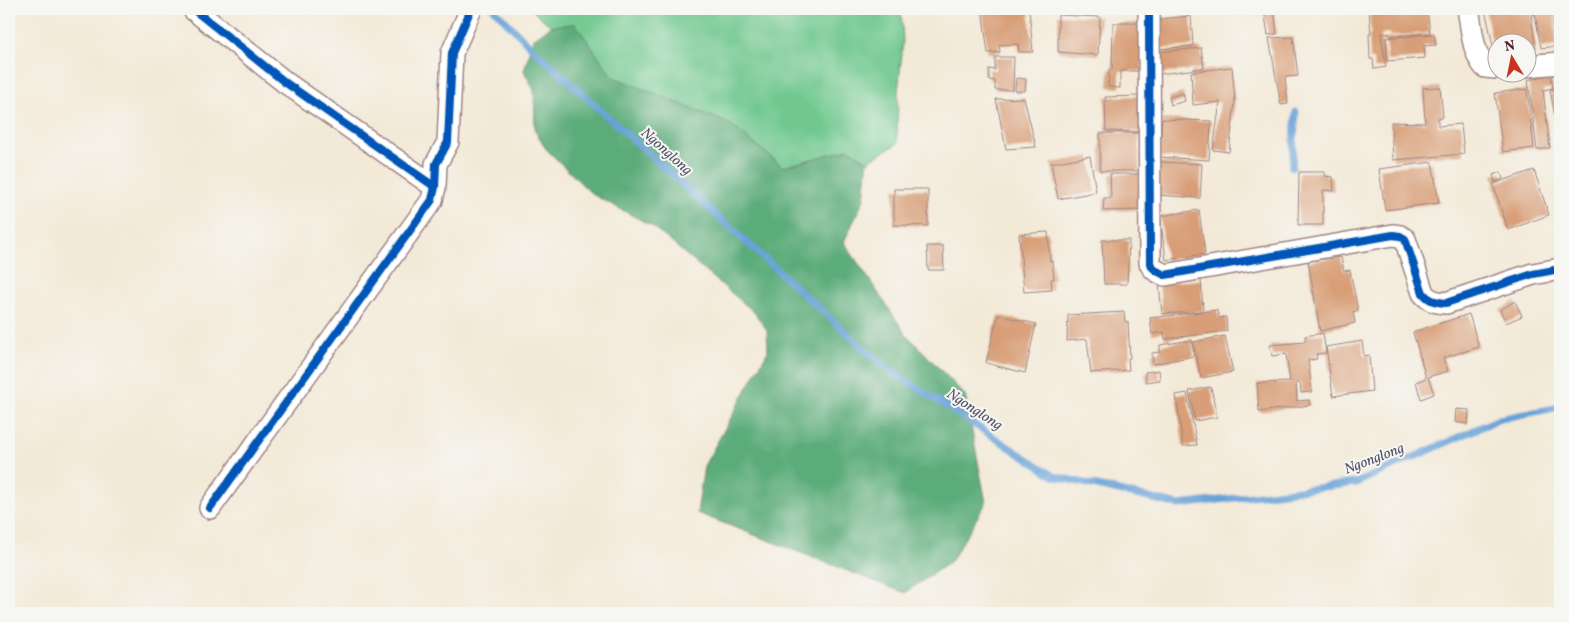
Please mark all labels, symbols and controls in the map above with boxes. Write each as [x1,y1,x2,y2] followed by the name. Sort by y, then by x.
[1486,32,1536,82] north arrow
[1503,36,1517,57] text: N
[636,123,697,181] water label: Ngonglong
[942,384,1006,436] water label: Ngonglong
[1341,438,1408,480] water label: Ngonglong

